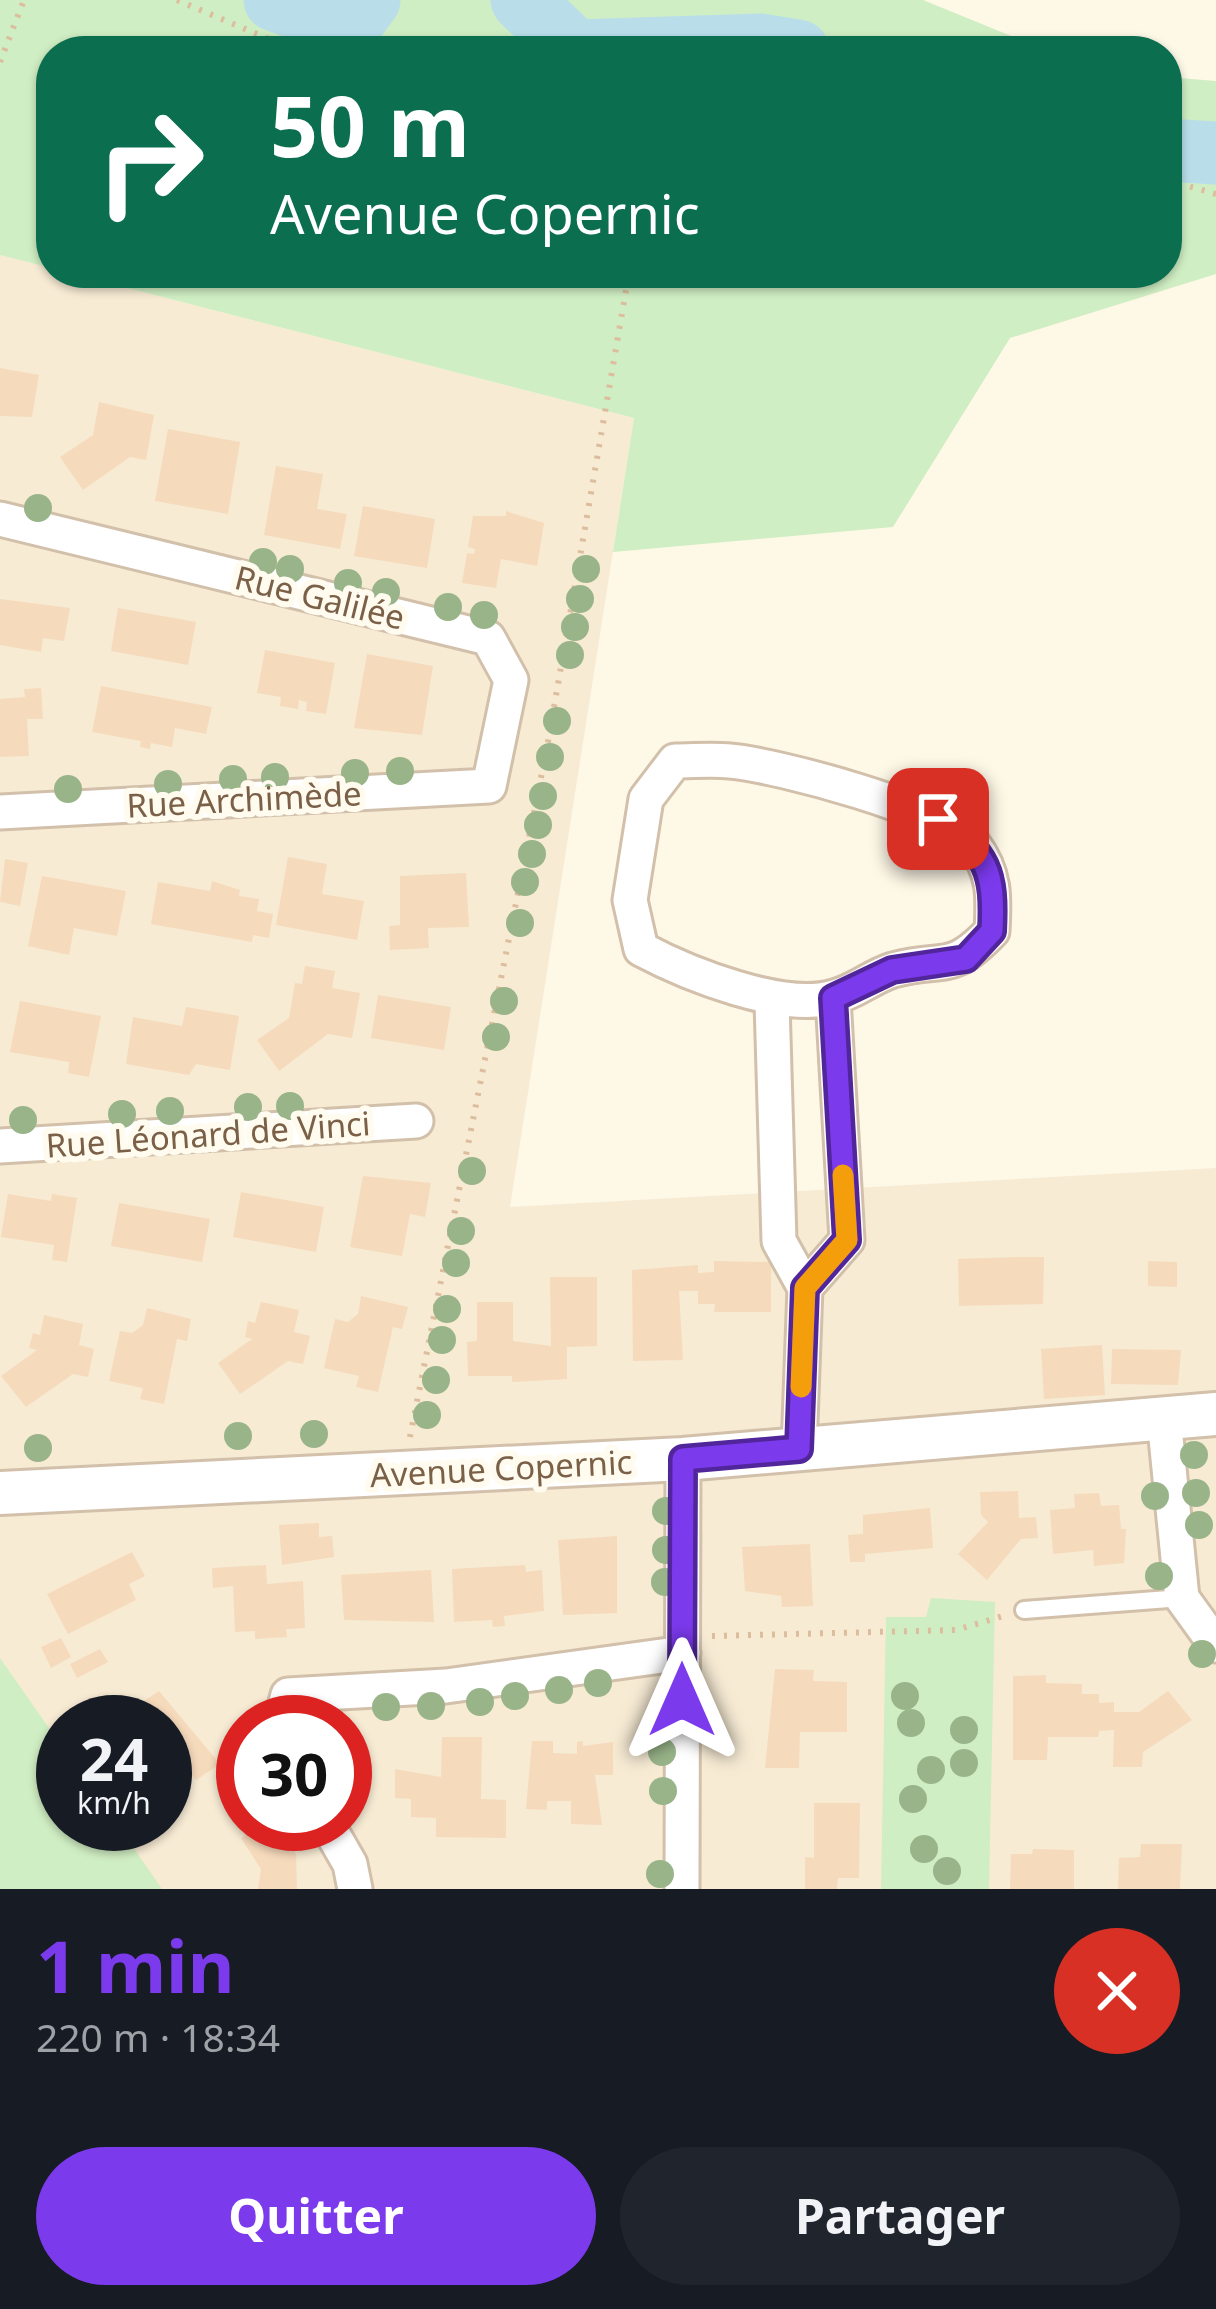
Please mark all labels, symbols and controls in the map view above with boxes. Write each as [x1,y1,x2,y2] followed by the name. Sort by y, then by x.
[270,67,470,182] text: 50 m
[72,84,228,240] icon: right
[270,176,700,250] text: Avenue Copernic
[230,554,410,640] street label: Rue Galilée
[887,768,989,870] pin
[125,770,363,828] street label: Rue Archimède
[905,786,971,852] icon: arrive
[44,1100,372,1168] street label: Rue Léonard de Vinci
[369,1439,633,1497] street label: Avenue Copernic
[619,1637,745,1763] position arrow
[216,1695,372,1851] speed limit sign: 30
[80,1717,148,1799] text: 24
[77,1782,151,1823] text: km/h
[36,1916,234,2014] text: 1 min
[1054,1928,1180,2054] button: close
[36,2010,280,2063] text: 220 m · 18:34
[36,2147,596,2285] button: Quitter
[620,2147,1180,2285] button: Partager

